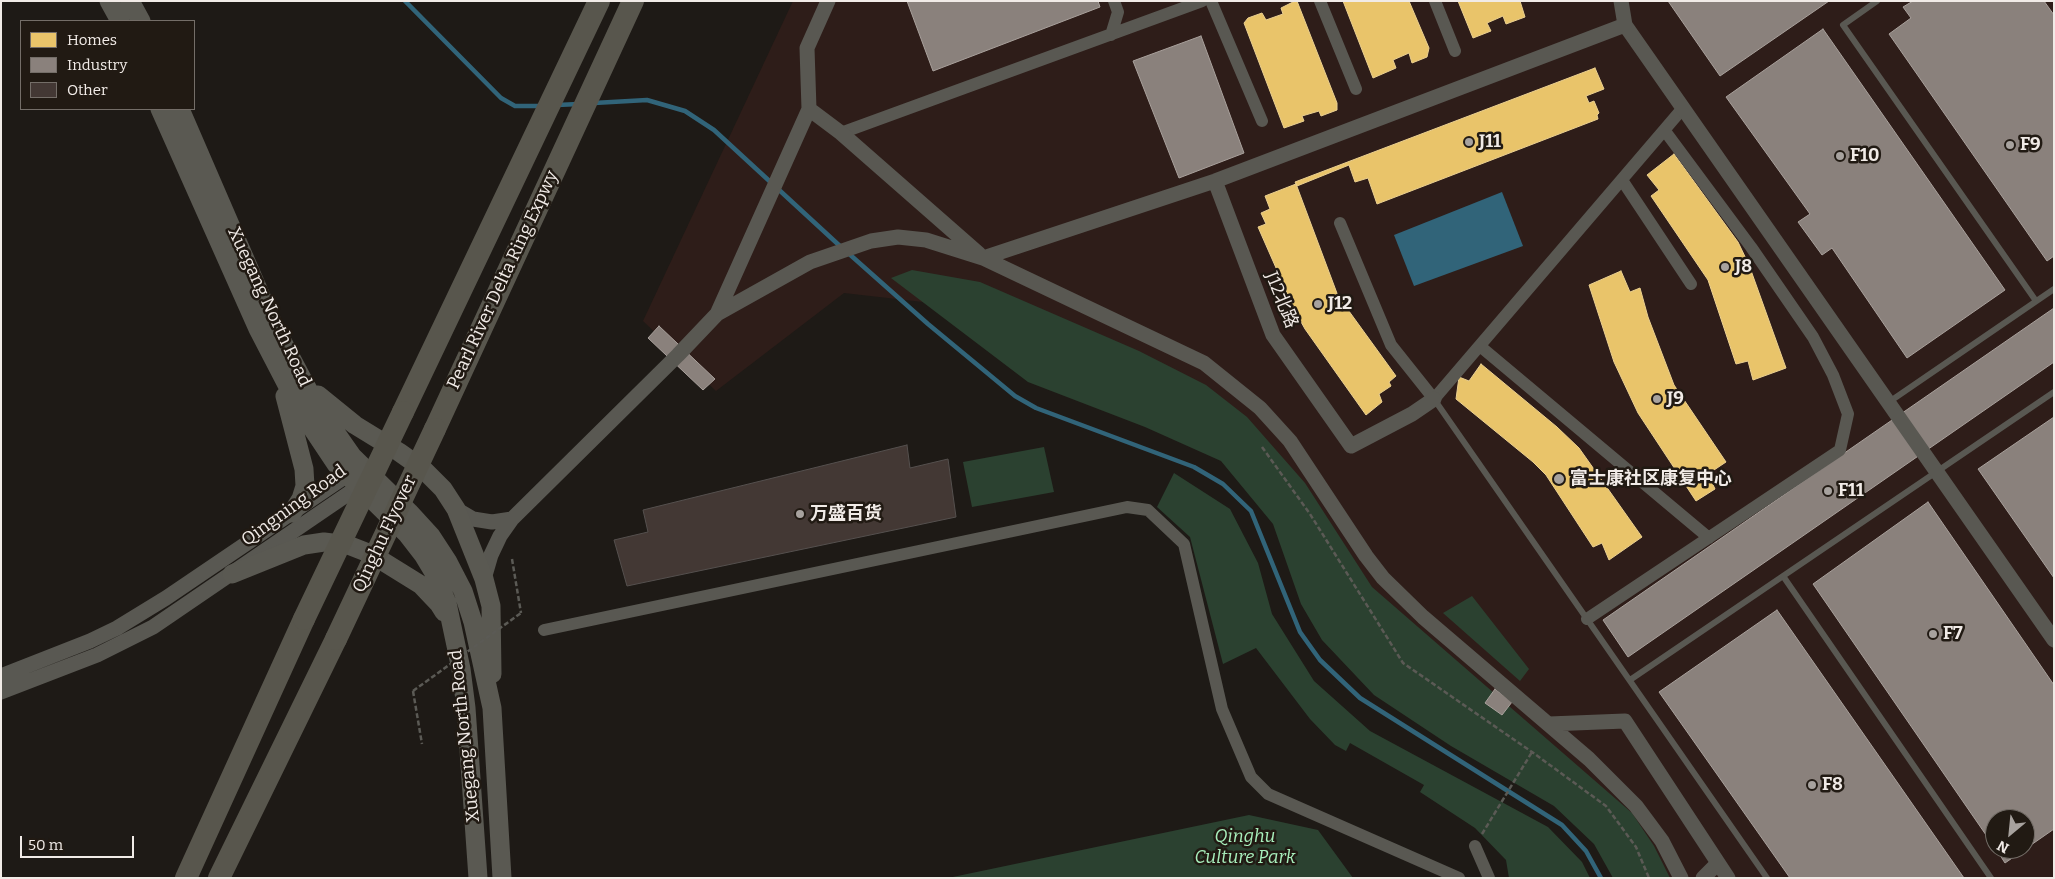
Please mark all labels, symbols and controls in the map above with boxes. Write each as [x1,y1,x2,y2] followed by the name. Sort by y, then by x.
[20,20,195,110] legend
[67,31,117,49] text: Homes
[67,56,127,74] text: Industry
[67,81,108,99] text: Other
[1479,131,1501,153] place label: J11
[2020,134,2041,156] place label: F9
[1463,136,1475,148] marker: J11
[2004,139,2016,151] marker: F9
[1850,145,1879,167] place label: F10
[1834,150,1846,162] marker: F10
[443,167,563,393] street label: Pearl River Delta Ring Expwy
[223,224,315,390] street label: Xuegang North Road
[1735,256,1752,278] place label: J8
[1719,261,1731,273] marker: J8
[1260,269,1302,331] street label: J12北路
[1328,293,1352,315] place label: J12
[1312,298,1324,310] marker: J12
[1667,388,1684,410] place label: J9
[1651,393,1663,405] marker: J9
[237,461,351,551] street label: Qingning Road
[1570,468,1732,490] place label: 富士康社区康复中心
[348,472,422,596] street label: Qinghu Flyover
[1552,472,1566,486] marker: 富士康社区康复中心
[1838,480,1864,502] place label: F11
[1822,485,1834,497] marker: F11
[810,503,882,525] place label: 万盛百货
[794,508,806,520] marker: 万盛百货
[1943,623,1963,645] place label: F7
[1927,628,1939,640] marker: F7
[445,649,485,823] street label: Xuegang North Road
[1822,774,1843,796] place label: F8
[1806,779,1818,791] marker: F8
[1985,809,2035,859] north arrow
[22,826,136,858] scale bar
[1195,826,1295,869] park label: Qinghu Culture Park
[28,836,63,854] text: 50 m
[1994,837,2012,857] text: N

